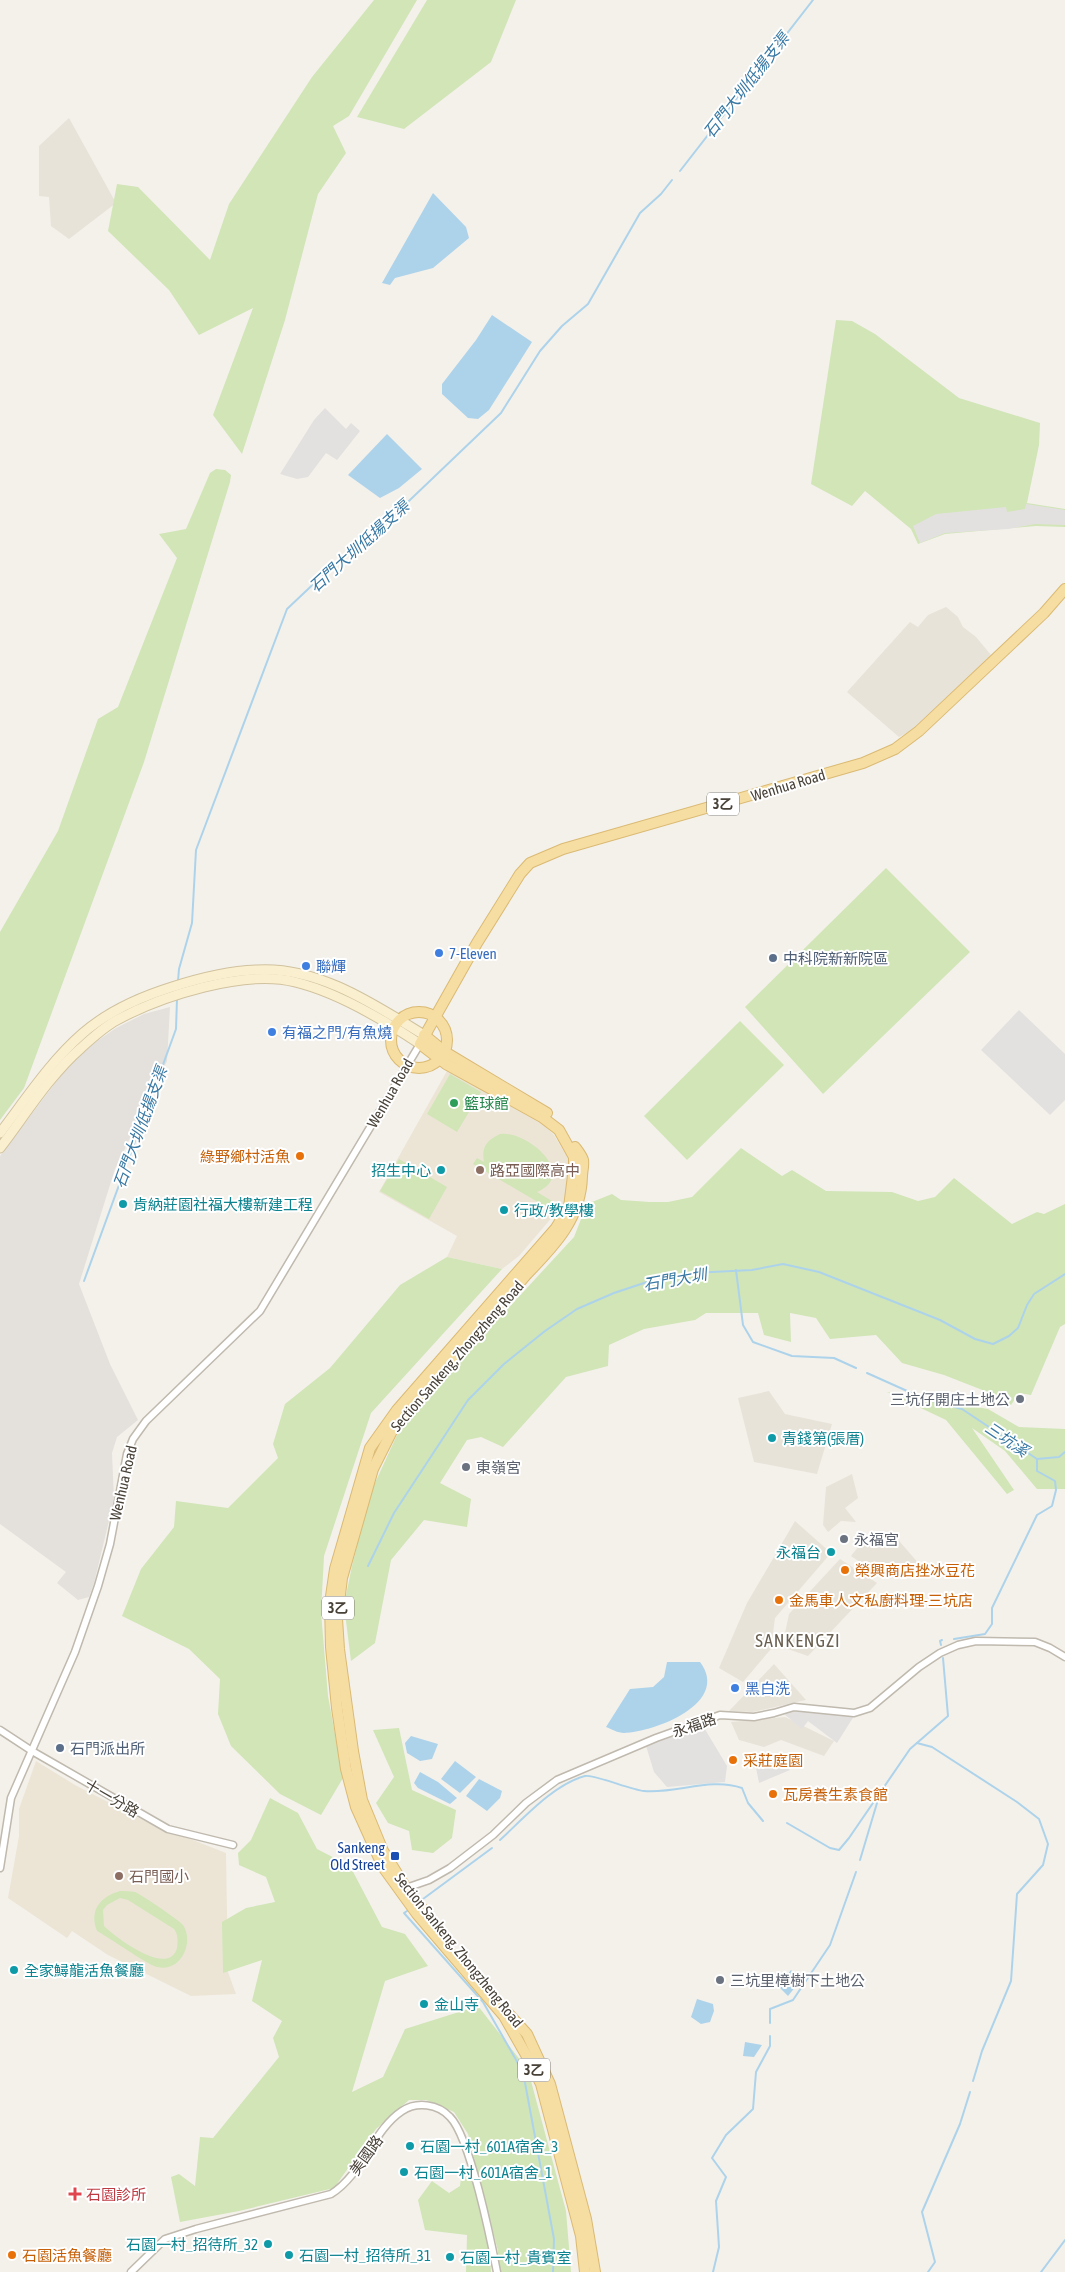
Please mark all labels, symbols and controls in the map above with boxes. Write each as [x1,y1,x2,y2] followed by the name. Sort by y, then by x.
[700,27,794,141] water label: 石門大圳低揚支渠
[305,495,414,596] water label: 石門大圳低揚支渠
[749,766,827,804] street label: Wenhua Road
[707,792,739,816] road number: 3乙
[449,945,497,962] place label: 7-Eleven
[433,947,445,959] marker: 7-Eleven
[783,950,888,967] place label: 中科院新新院區
[767,952,779,964] marker: 中科院新新院區
[316,958,346,975] place label: 聯輝
[300,960,312,972] marker: 聯輝
[282,1024,392,1041] place label: 有福之門/有魚燒
[266,1026,278,1038] marker: 有福之門/有魚燒
[363,1056,417,1130] street label: Wenhua Road
[110,1062,171,1190] water label: 石門大圳低揚支渠
[464,1095,509,1112] place label: 籃球館
[448,1097,460,1109] marker: 籃球館
[200,1148,290,1165] place label: 綠野鄉村活魚
[294,1150,306,1162] marker: 綠野鄉村活魚
[371,1162,431,1179] place label: 招生中心
[490,1162,580,1179] place label: 路亞國際高中
[435,1164,447,1176] marker: 招生中心
[474,1164,486,1176] marker: 路亞國際高中
[133,1196,313,1213] place label: 肯納莊園社福大樓新建工程
[117,1198,129,1210] marker: 肯納莊園社福大樓新建工程
[514,1202,594,1219] place label: 行政/教學樓
[498,1204,510,1216] marker: 行政/教學樓
[642,1264,710,1293] water label: 石門大圳
[387,1277,527,1435] street label: Section Sankeng, Zhongzheng Road
[890,1391,1010,1408] place label: 三坑仔開庄土地公
[1014,1393,1026,1405] marker: 三坑仔開庄土地公
[982,1418,1034,1461] water label: 三坑溪
[782,1430,864,1447] place label: 青錢第(張厝)
[766,1432,778,1444] marker: 青錢第(張厝)
[106,1444,140,1522] street label: Wenhua Road
[476,1459,521,1476] place label: 東嶺宮
[460,1461,472,1473] marker: 東嶺宮
[854,1531,899,1548] place label: 永福宮
[838,1533,850,1545] marker: 永福宮
[776,1544,821,1561] place label: 永福台
[825,1546,837,1558] marker: 永福台
[855,1562,975,1579] place label: 榮興商店挫冰豆花
[839,1564,851,1576] marker: 榮興商店挫冰豆花
[789,1592,973,1609] place label: 金馬車人文私廚料理-三坑店
[773,1594,785,1606] marker: 金馬車人文私廚料理-三坑店
[322,1596,354,1620] road number: 3乙
[755,1630,841,1651] district label: SANKENGZI
[745,1680,790,1697] place label: 黑白洗
[729,1682,741,1694] marker: 黑白洗
[670,1710,718,1740] street label: 永福路
[70,1740,145,1757] place label: 石門派出所
[54,1742,66,1754] marker: 石門派出所
[743,1752,803,1769] place label: 采莊庭園
[727,1754,739,1766] marker: 采莊庭園
[82,1776,142,1820] street label: 十一分路
[783,1786,888,1803] place label: 瓦房養生素食館
[767,1788,779,1800] marker: 瓦房養生素食館
[330,1839,386,1873] place label: Sankeng Old Street
[389,1850,401,1862] marker: Sankeng Old Street
[129,1868,189,1885] place label: 石門國小
[391,1869,527,2031] street label: Section Sankeng, Zhongzheng Road
[113,1870,125,1882] marker: 石門國小
[24,1962,144,1979] place label: 全家鱘龍活魚餐廳
[8,1964,20,1976] marker: 全家鱘龍活魚餐廳
[730,1972,865,1989] place label: 三坑里樟樹下土地公
[714,1974,726,1986] marker: 三坑里樟樹下土地公
[434,1996,479,2013] place label: 金山寺
[418,1998,430,2010] marker: 金山寺
[518,2058,550,2082] road number: 3乙
[346,2132,386,2178] street label: 美國路
[420,2138,558,2155] place label: 石園一村_601A宿舍_3
[404,2140,416,2152] marker: 石園一村_601A宿舍_3
[414,2164,552,2181] place label: 石園一村_601A宿舍_1
[398,2166,410,2178] marker: 石園一村_601A宿舍_1
[86,2186,146,2203] place label: 石園診所
[68,2187,82,2201] marker: 石園診所
[126,2236,258,2253] place label: 石園一村_招待所_32
[262,2238,274,2250] marker: 石園一村_招待所_32
[22,2247,112,2264] place label: 石園活魚餐廳
[299,2247,431,2264] place label: 石園一村_招待所_31
[6,2249,18,2261] marker: 石園活魚餐廳
[283,2249,295,2261] marker: 石園一村_招待所_31
[460,2249,571,2266] place label: 石園一村_貴賓室
[444,2251,456,2263] marker: 石園一村_貴賓室

